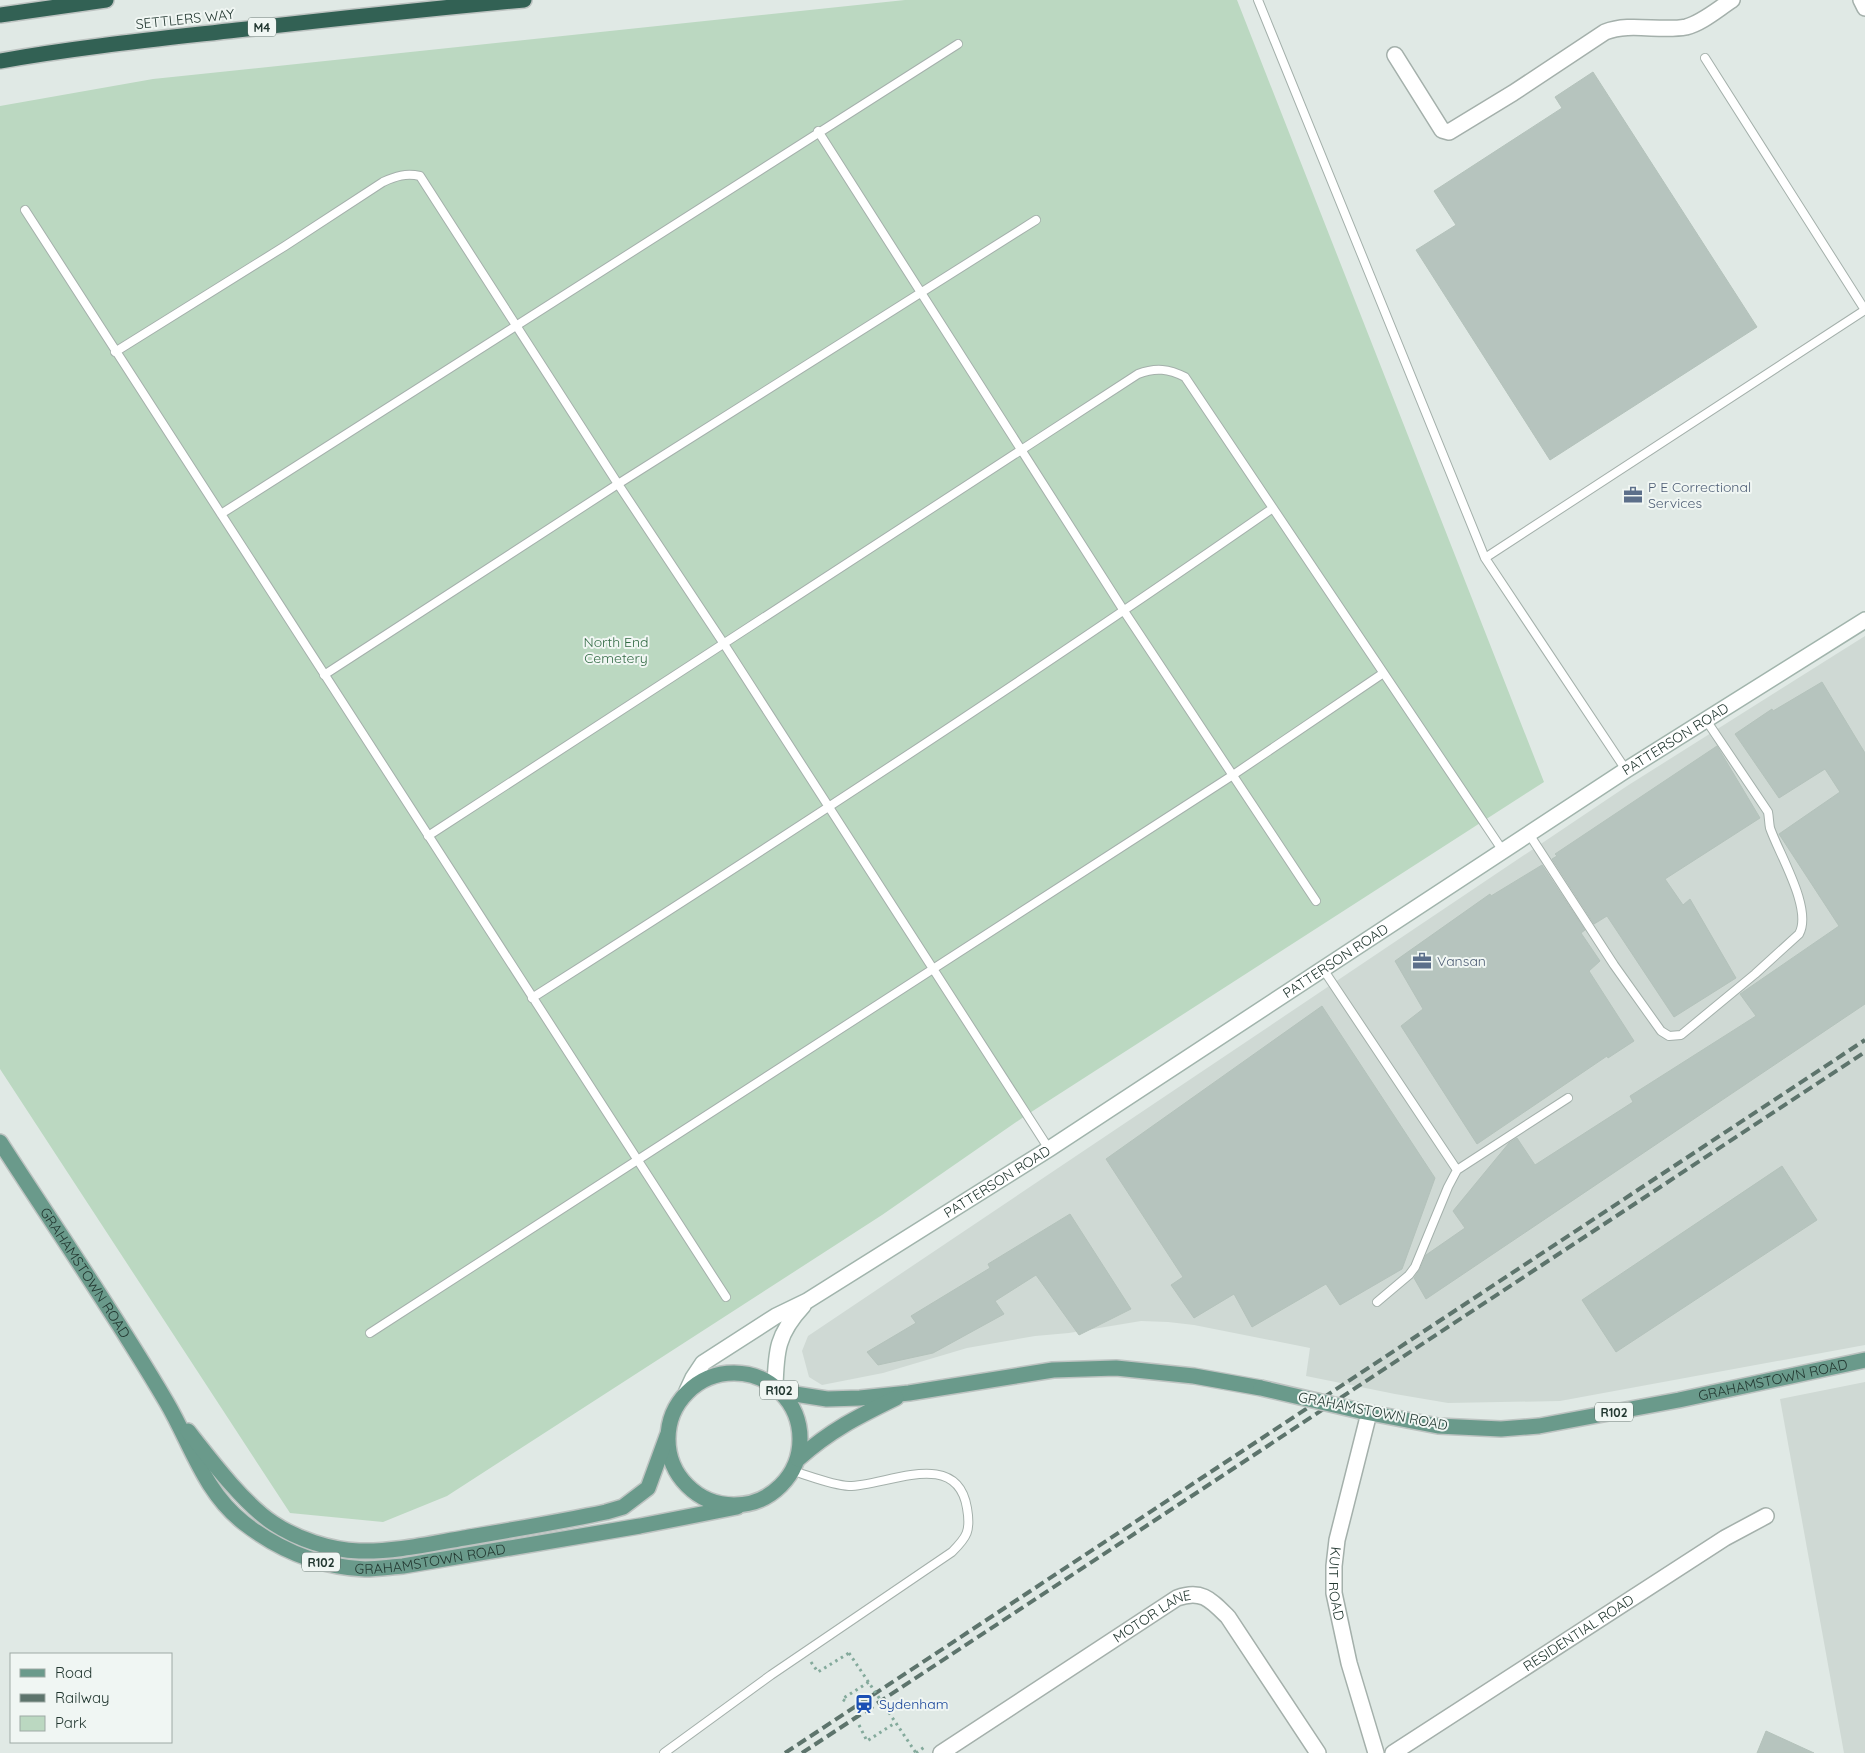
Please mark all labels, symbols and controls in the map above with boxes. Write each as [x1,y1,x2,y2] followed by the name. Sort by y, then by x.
[135,5,235,33] street label: SETTLERS WAY
[248,18,276,36] road number: M4
[1648,478,1751,512] place label: P E Correctional Services
[1622,484,1644,506] office icon: P E Correctional Services
[583,633,649,667] park label: North End Cemetery
[1619,699,1732,779] street label: PATTERSON ROAD
[1279,920,1392,1002] street label: PATTERSON ROAD
[1411,950,1433,972] office icon: Vansan
[1437,952,1486,970] place label: Vansan
[940,1141,1054,1222] street label: PATTERSON ROAD
[36,1204,134,1341] street label: GRAHAMSTOWN ROAD
[1697,1355,1849,1405] street label: GRAHAMSTOWN ROAD
[760,1380,798,1400] road number: R102
[1297,1388,1449,1434] street label: GRAHAMSTOWN ROAD
[1595,1402,1633,1421] road number: R102
[354,1540,507,1578] street label: GRAHAMSTOWN ROAD
[1325,1546,1349,1622] street label: KUIT ROAD
[302,1552,340,1571] road number: R102
[1110,1586,1192,1647] street label: MOTOR LANE
[1520,1590,1637,1675] street label: RESIDENTIAL ROAD
[10,1653,172,1743] legend
[55,1663,92,1682] text: Road
[55,1688,110,1707] text: Railway
[853,1693,875,1715] station icon: Sydenham
[879,1695,948,1713] place label: Sydenham
[55,1713,87,1732] text: Park

